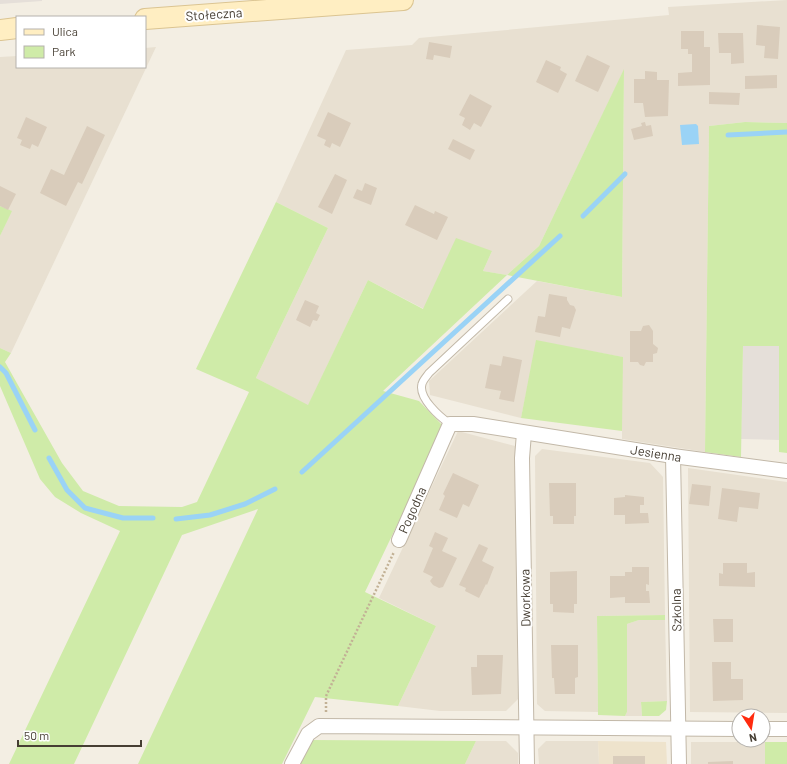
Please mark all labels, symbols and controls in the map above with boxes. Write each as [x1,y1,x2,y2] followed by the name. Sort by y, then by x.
[185,4,243,24] street label: Stołeczna
[16,16,146,68] legend
[52,24,78,38] text: Ulica
[52,44,76,58] text: Park
[629,441,683,465] street label: Jesienna
[395,484,429,536] street label: Pogodna
[516,569,534,627] street label: Dworkowa
[668,588,684,632] street label: Szkolna
[731,708,771,748] north arrow
[18,722,141,748] scale bar
[24,728,49,742] text: 50 m
[748,731,758,745] text: N

